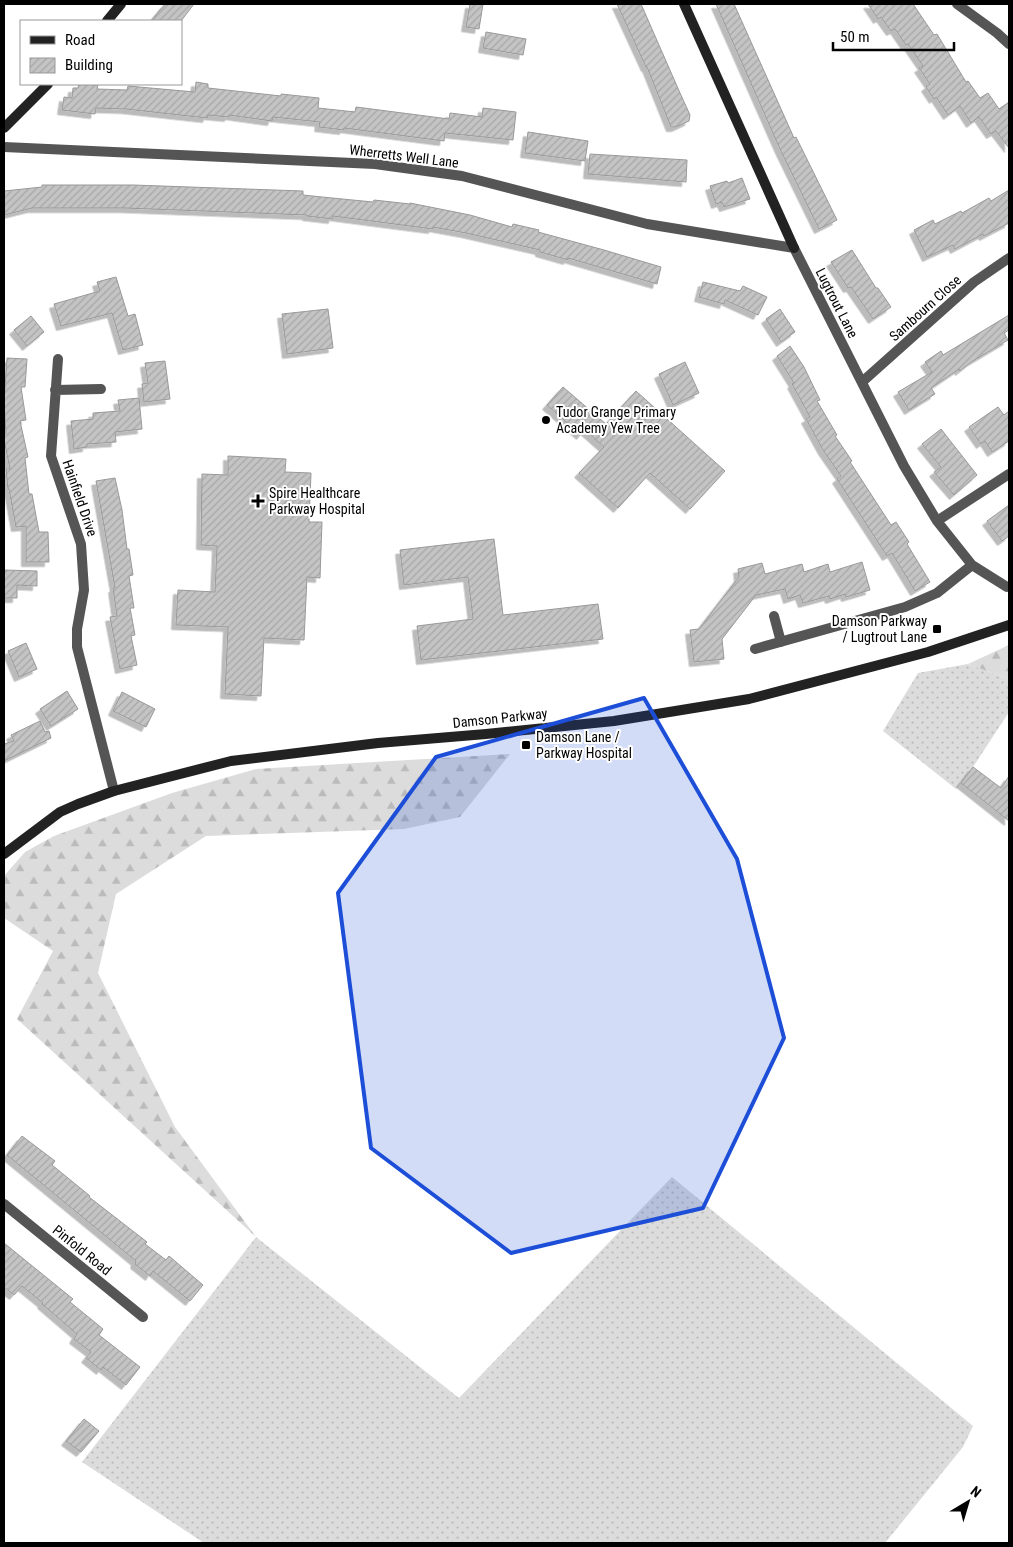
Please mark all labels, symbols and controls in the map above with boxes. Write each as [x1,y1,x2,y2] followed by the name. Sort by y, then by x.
[20,20,182,85] legend
[833,20,954,52] scale bar
[840,28,870,46] text: 50 m
[65,31,95,49] text: Road
[65,56,113,74] text: Building
[348,141,460,171] street label: Wherretts Well Lane
[813,265,862,341] street label: Lugtrout Lane
[886,271,964,344] street label: Sambourn Close
[556,404,676,436] place label: Tudor Grange Primary Academy Yew Tree
[540,414,552,426] marker: Tudor Grange Primary Academy Yew Tree
[59,458,101,539] street label: Hainfield Drive
[269,485,365,517] place label: Spire Healthcare Parkway Hospital
[251,494,265,508] marker: Spire Healthcare Parkway Hospital
[832,613,927,645] place label: Damson Parkway / Lugtrout Lane
[931,623,943,635] marker: Damson Parkway / Lugtrout Lane
[452,705,548,731] street label: Damson Parkway
[536,729,632,761] place label: Damson Lane / Parkway Hospital
[520,739,532,751] marker: Damson Lane / Parkway Hospital
[49,1222,115,1278] street label: Pinfold Road
[943,1477,993,1527] north arrow
[968,1483,984,1501] text: N

